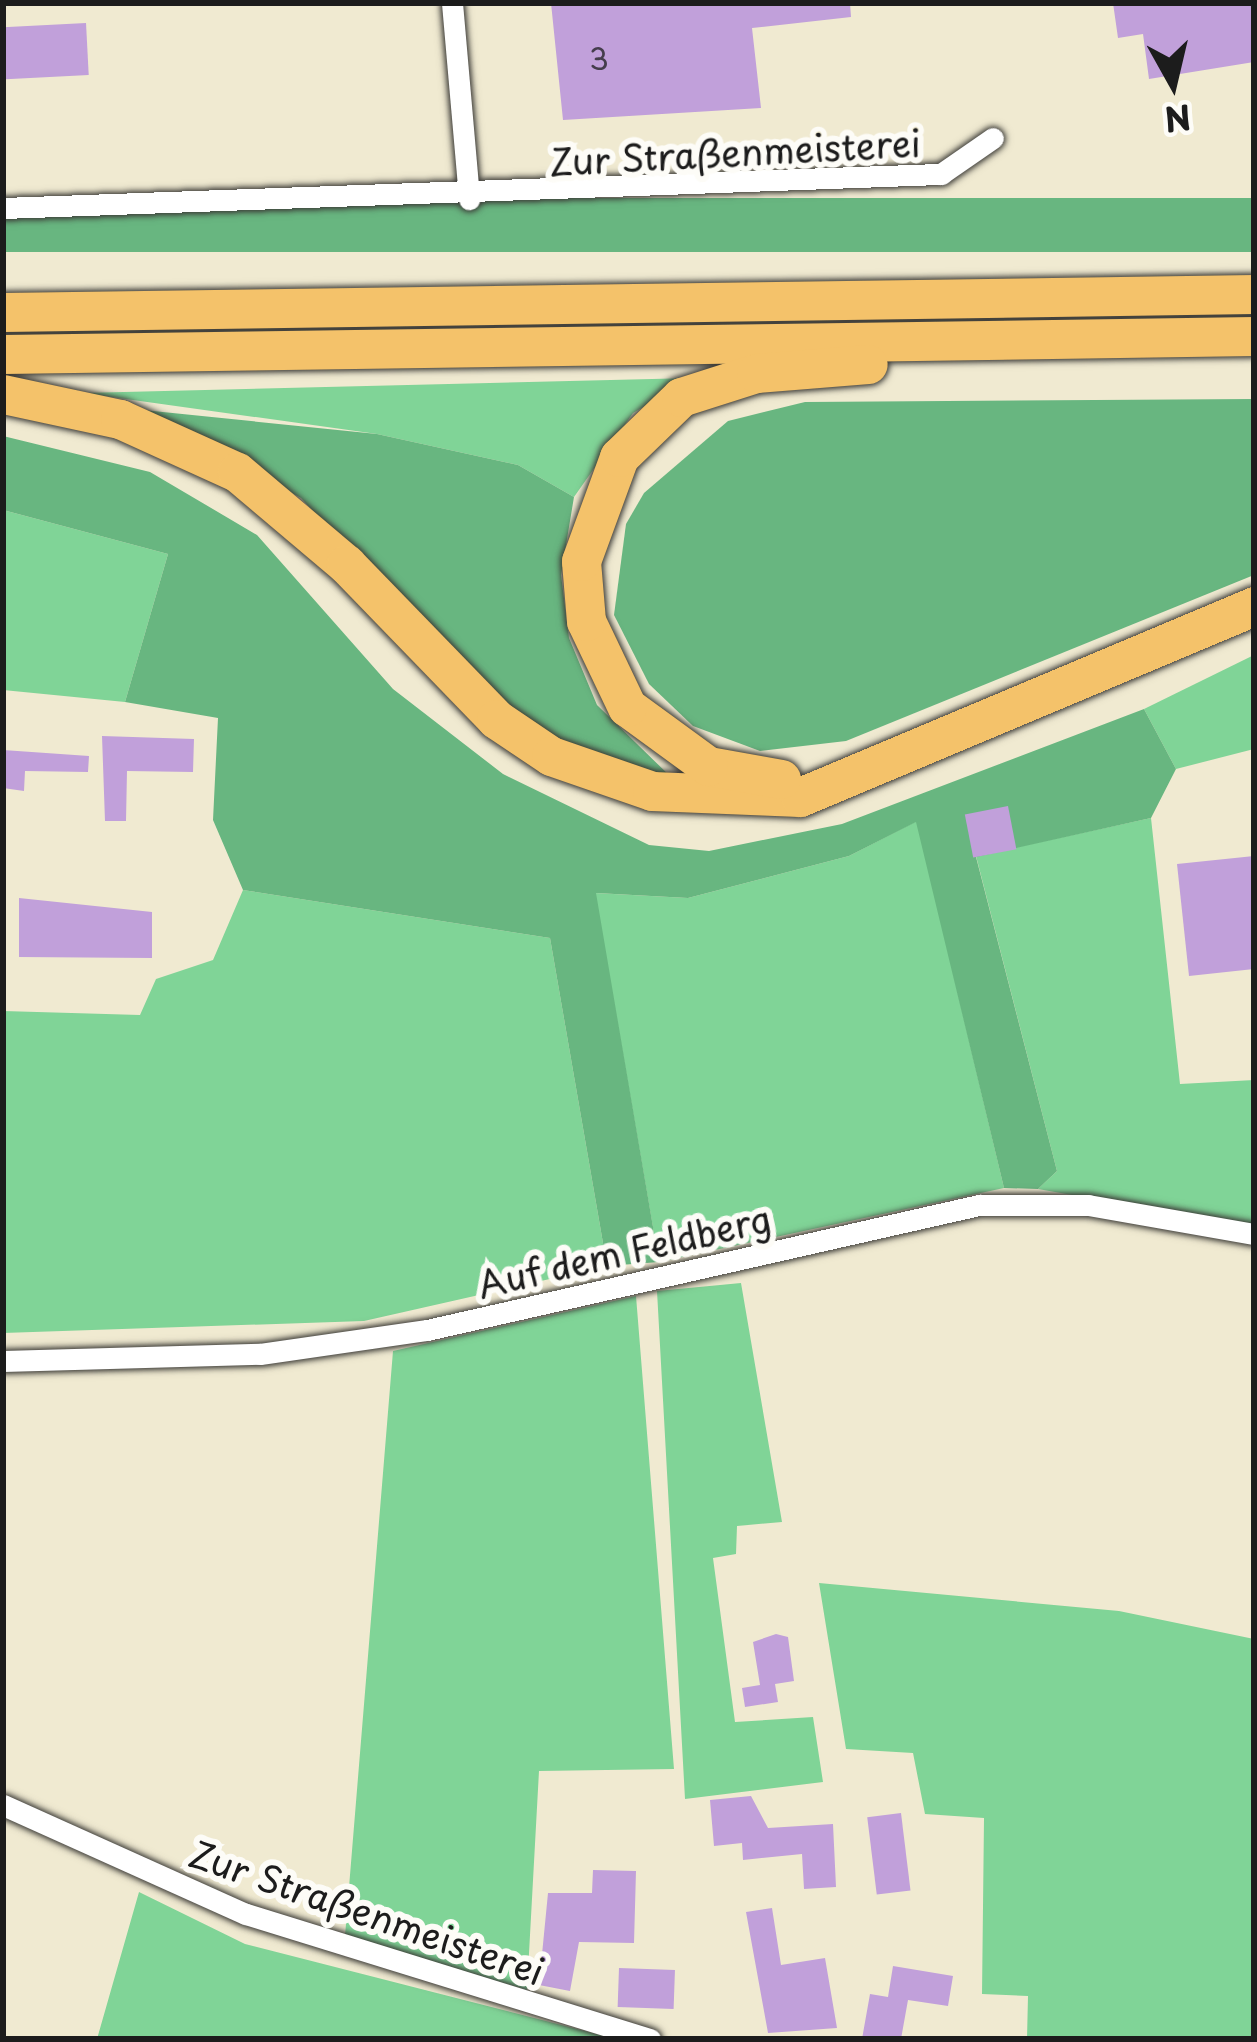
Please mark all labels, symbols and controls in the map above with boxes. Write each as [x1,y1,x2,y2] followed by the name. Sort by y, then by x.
[1113,24,1233,144] north arrow
[589,40,609,76] house number: 3
[1162,93,1194,146] text: N
[549,121,921,183] street label: Zur Straßenmeisterei
[472,1196,776,1306] street label: Auf dem Feldberg
[185,1831,549,1993] street label: Zur Straßenmeisterei

